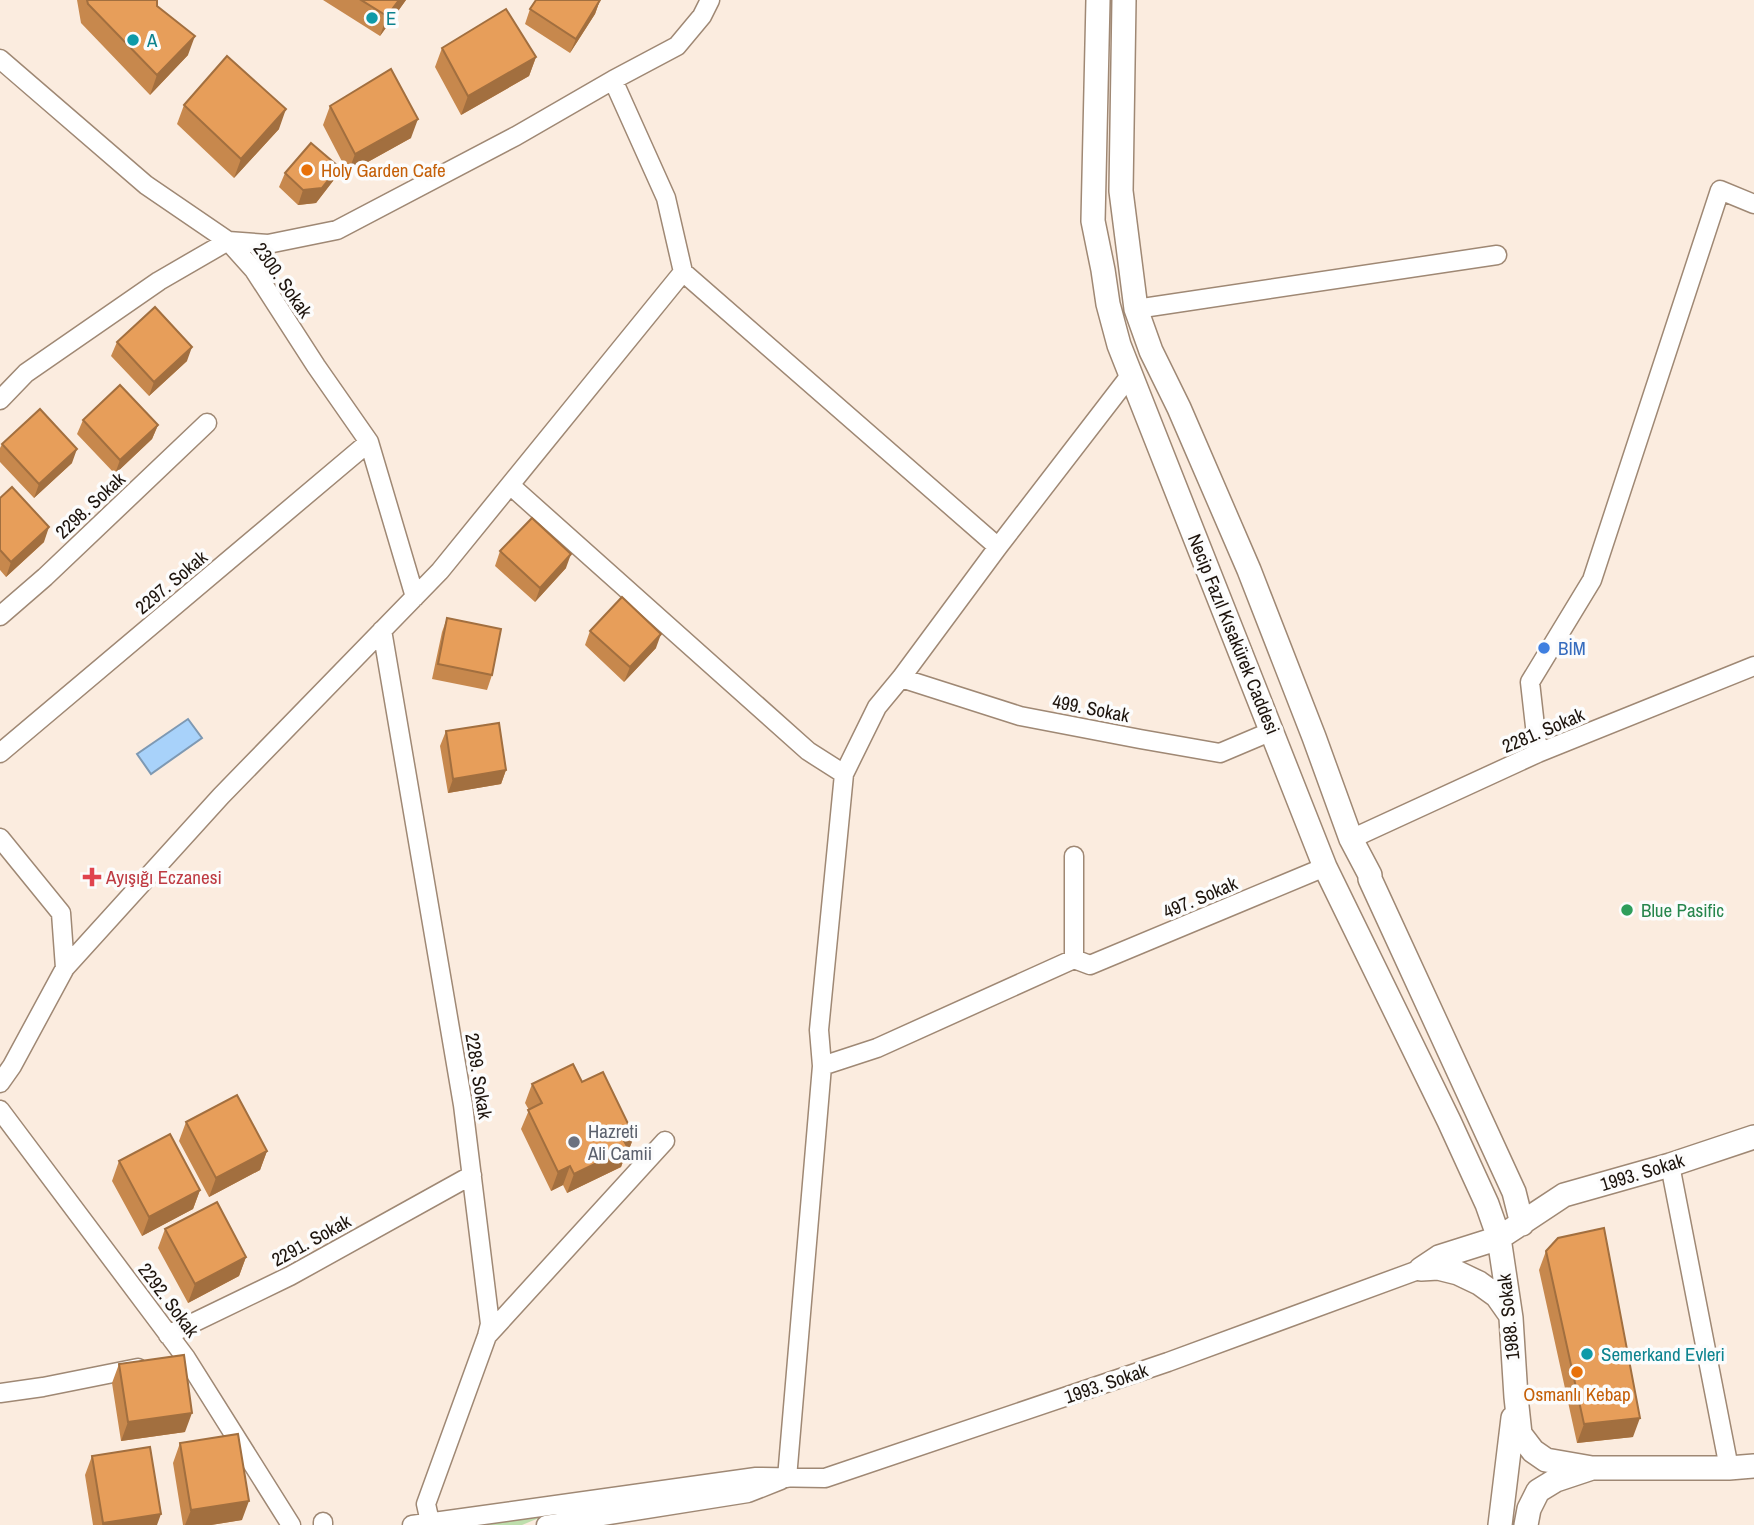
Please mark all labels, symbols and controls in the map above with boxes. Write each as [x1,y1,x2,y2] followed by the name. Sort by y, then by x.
[386,5,396,31] place label: E
[364,10,380,26] marker: E
[146,27,158,53] place label: A
[125,32,141,48] marker: A
[321,157,446,183] place label: Holy Garden Cafe
[299,162,315,178] marker: Holy Garden Cafe
[248,237,319,323] street label: 2300. Sokak
[49,466,131,544] street label: 2298. Sokak
[1182,530,1286,738] street label: Necip Fazıl Kısakürek Caddesi
[129,544,213,620] street label: 2297. Sokak
[1558,635,1586,661] place label: BİM
[1536,640,1552,656] marker: BİM
[1050,688,1132,728] street label: 499. Sokak
[1498,701,1588,759] street label: 2281. Sokak
[105,864,222,890] place label: Ayışığı Eczanesi
[84,869,100,885] marker: Ayışığı Eczanesi
[1159,870,1241,924] street label: 497. Sokak
[1641,897,1724,923] place label: Blue Pasific
[1619,902,1635,918] marker: Blue Pasific
[459,1031,499,1121] street label: 2289. Sokak
[587,1118,652,1166] place label: Hazreti Ali Camii
[566,1134,582,1150] marker: Hazreti Ali Camii
[1597,1147,1687,1197] street label: 1993. Sokak
[267,1208,355,1272] street label: 2291. Sokak
[133,1258,206,1343] street label: 2292. Sokak
[1491,1272,1525,1361] street label: 1988. Sokak
[1601,1341,1725,1367] place label: Semerkand Evleri
[1579,1346,1595,1362] marker: Semerkand Evleri
[1061,1357,1151,1409] street label: 1993. Sokak
[1569,1364,1585,1380] marker: Osmanlı Kebap
[1523,1381,1631,1407] place label: Osmanlı Kebap

